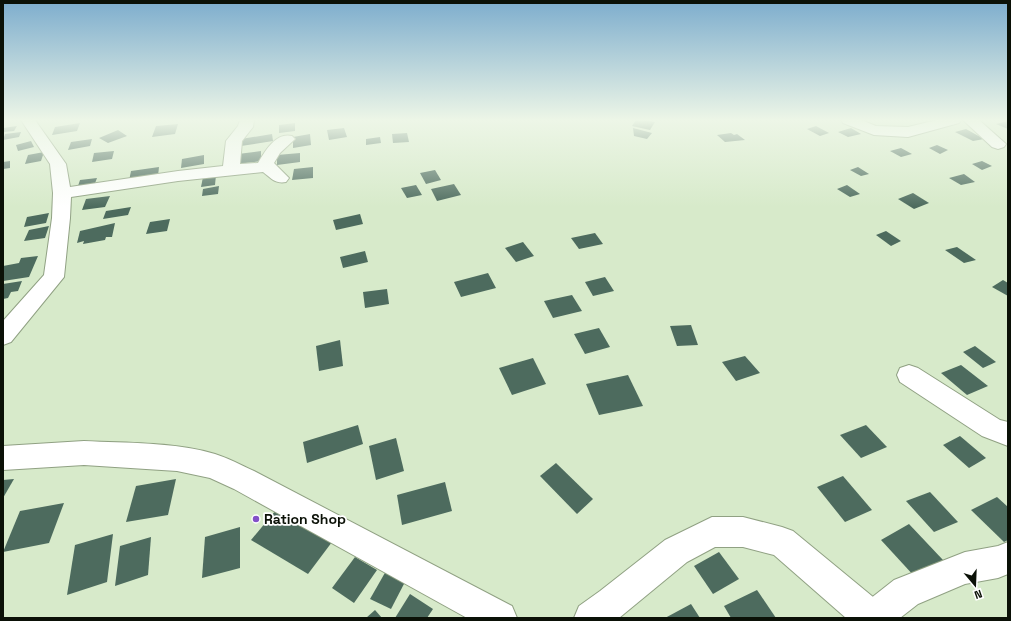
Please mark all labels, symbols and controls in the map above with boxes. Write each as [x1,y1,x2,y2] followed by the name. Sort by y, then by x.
[264,510,346,528] place label: Ration Shop
[251,514,261,524] marker: Ration Shop
[955,565,995,605] north arrow
[972,587,984,602] text: N

